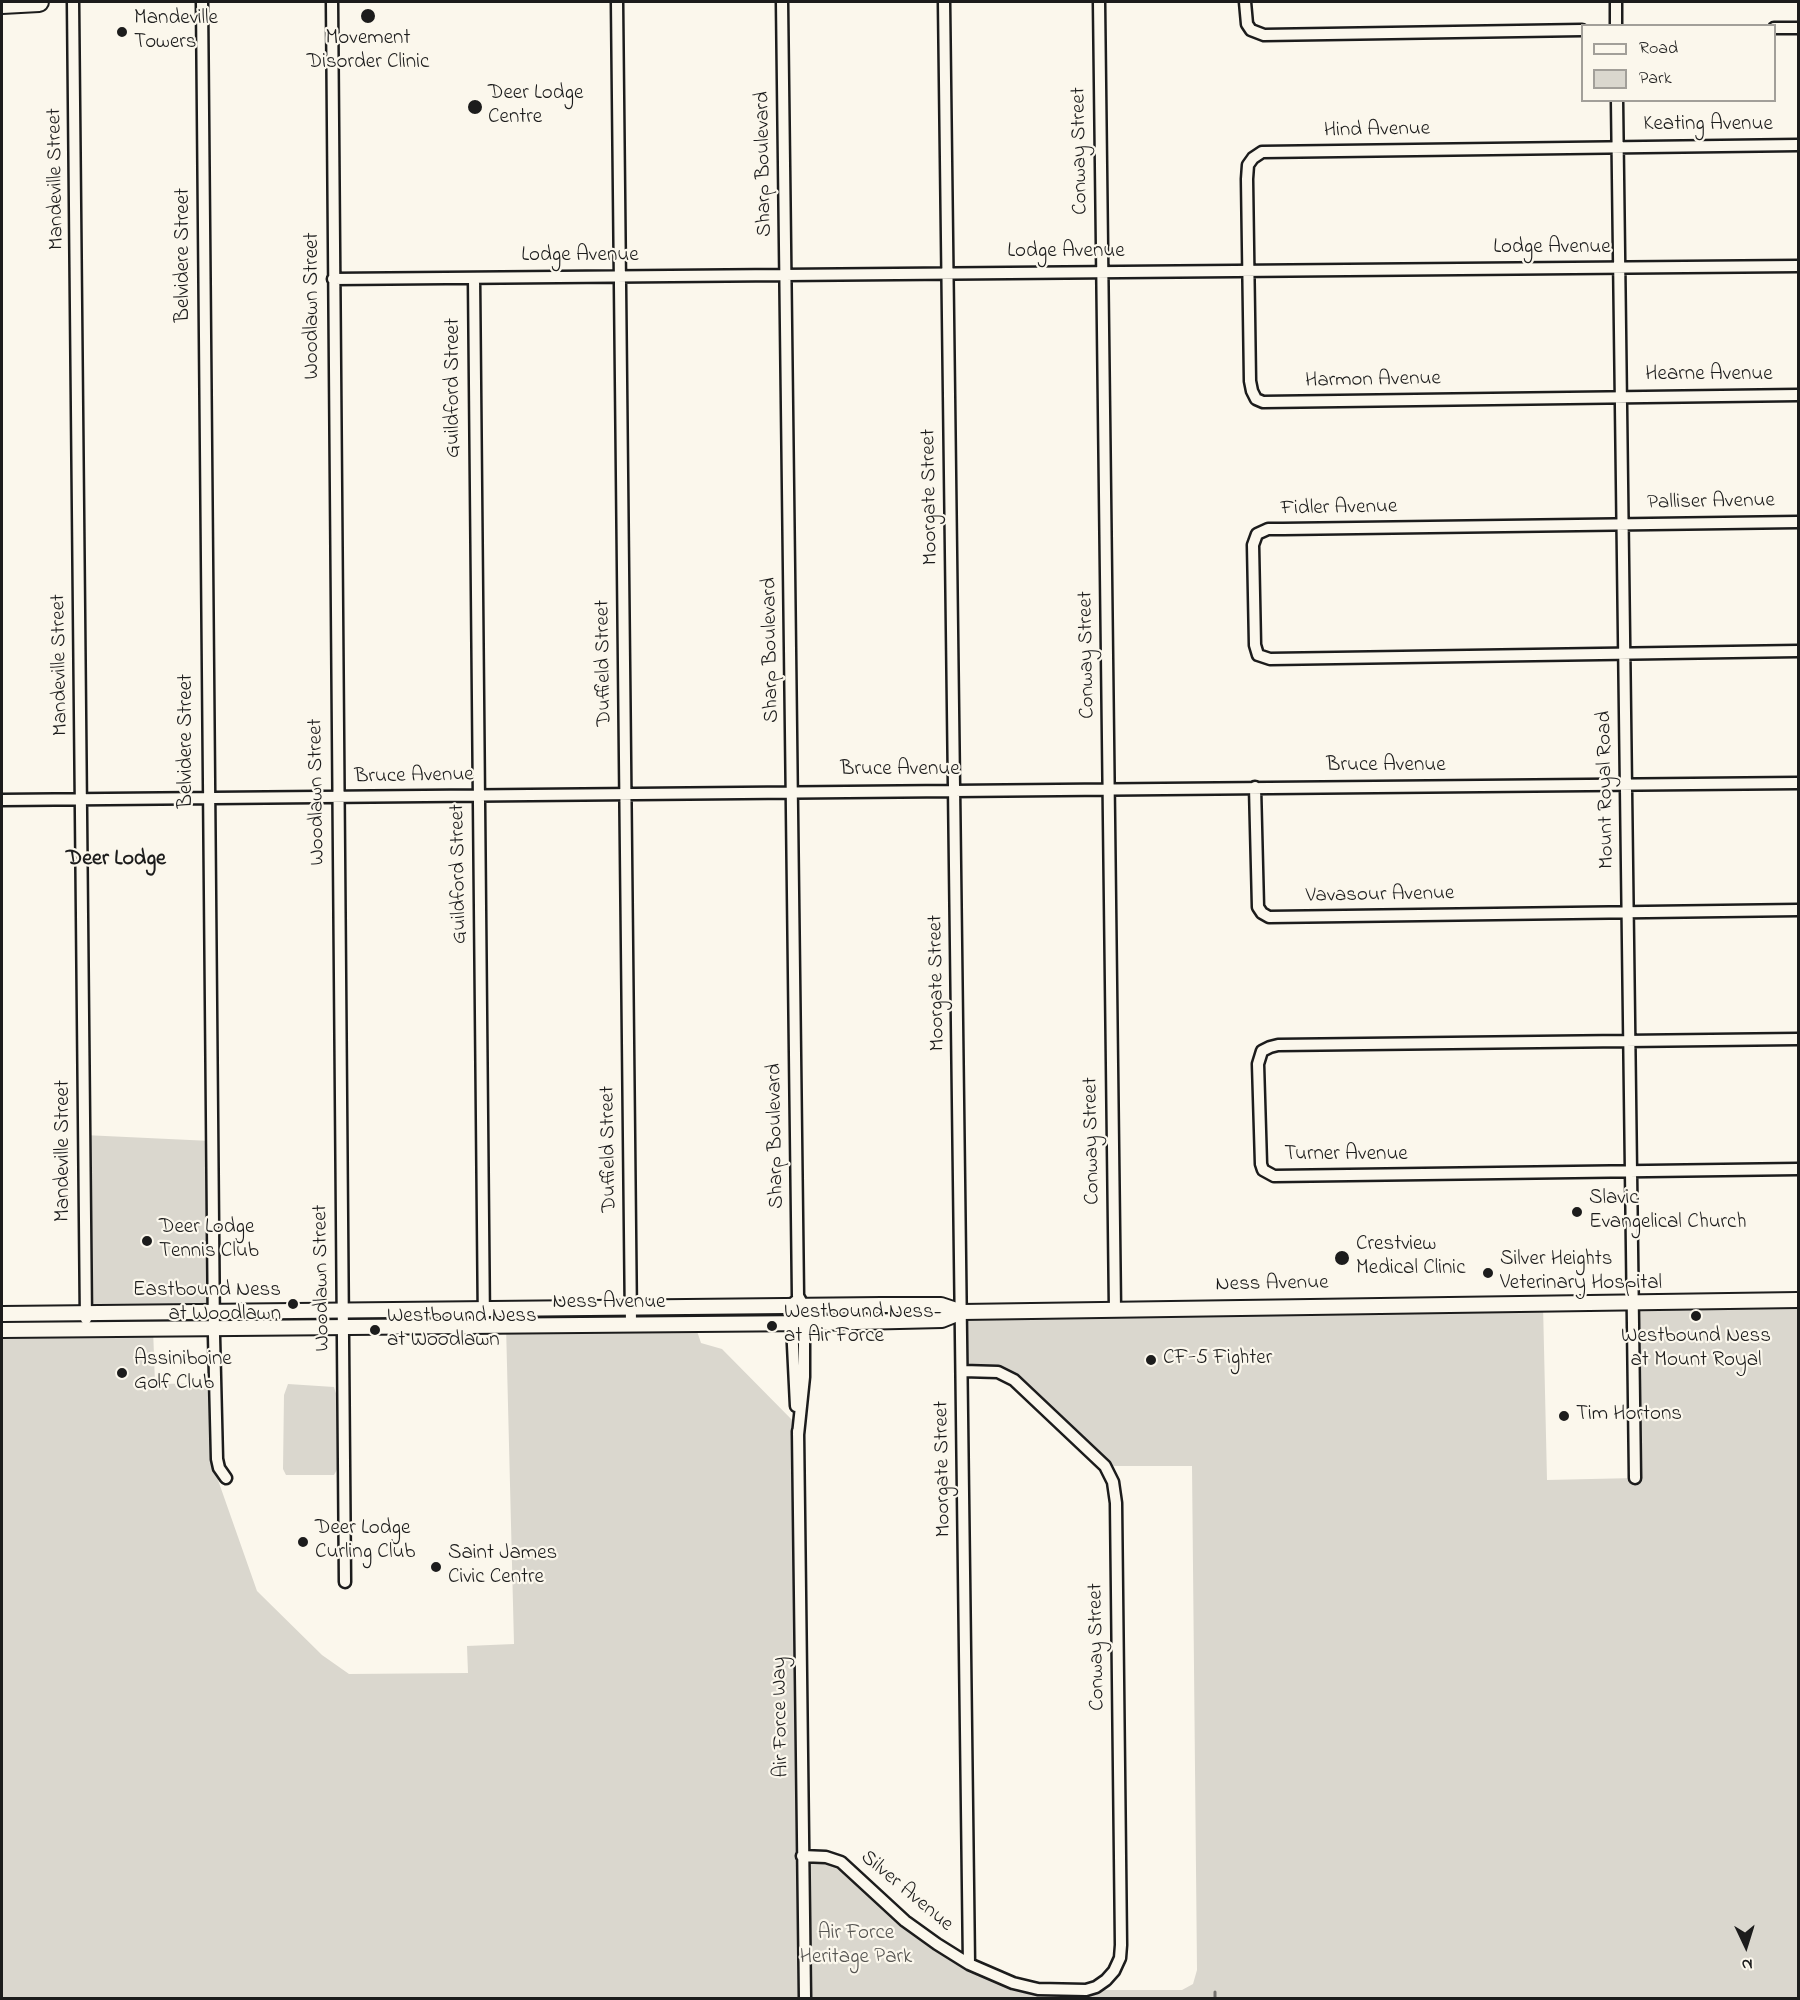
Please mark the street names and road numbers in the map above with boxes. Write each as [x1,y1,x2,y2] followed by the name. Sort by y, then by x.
[1067,87,1095,215] street label: Conway Street
[751,91,779,237] street label: Sharp Boulevard
[43,108,71,250] street label: Mandeville Street
[1643,113,1773,139] street label: Keating Avenue
[1324,117,1430,145] street label: Hind Avenue
[172,188,198,322] street label: Belvidere Street
[301,232,327,380] street label: Woodlawn Street
[1493,236,1611,262] street label: Lodge Avenue
[1007,240,1125,266] street label: Lodge Avenue
[521,244,639,270] street label: Lodge Avenue
[442,318,468,458] street label: Guildford Street
[1645,363,1773,389] street label: Hearne Avenue
[1305,367,1441,395] street label: Harmon Avenue
[917,429,945,565] street label: Moorgate Street
[1647,489,1775,517] street label: Palliser Avenue
[1280,495,1398,523] street label: Fidler Avenue
[758,577,786,723] street label: Sharp Boulevard
[1074,591,1102,719] street label: Conway Street
[47,594,75,736] street label: Mandeville Street
[591,600,619,726] street label: Duffield Street
[175,674,201,808] street label: Belvidere Street
[1593,711,1621,869] street label: Mount Royal Road
[304,718,332,866] street label: Woodlawn Street
[1326,754,1446,780] street label: Bruce Avenue
[840,758,960,784] street label: Bruce Avenue
[354,763,474,791] street label: Bruce Avenue
[446,804,474,944] street label: Guildford Street
[1305,882,1455,910] street label: Vavasour Avenue
[924,915,952,1051] street label: Moorgate Street
[763,1063,791,1209] street label: Sharp Boulevard
[1079,1077,1107,1205] street label: Conway Street
[52,1080,78,1222] street label: Mandeville Street
[596,1086,624,1212] street label: Duffield Street
[1284,1143,1408,1169] street label: Turner Avenue
[309,1204,337,1352] street label: Woodlawn Street
[1215,1271,1329,1299] street label: Ness Avenue
[552,1291,666,1317] street label: Ness Avenue
[930,1401,958,1537] street label: Moorgate Street
[1084,1583,1112,1711] street label: Conway Street
[768,1656,796,1778] street label: Air Force Way
[854,1846,958,1938] street label: Silver Avenue

